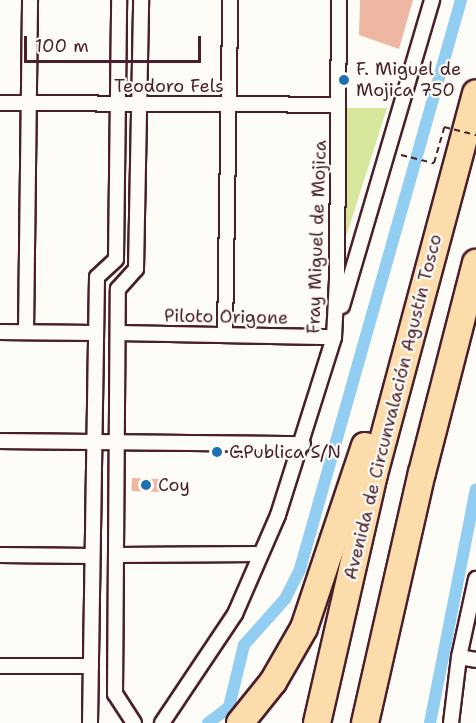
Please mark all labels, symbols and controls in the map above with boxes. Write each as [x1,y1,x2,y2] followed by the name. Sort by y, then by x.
[27,24,204,62] scale bar
[35,34,89,58] text: 100 m
[356,59,461,101] place label: F. Miguel de Mojica 750
[337,73,351,87] marker: F. Miguel de Mojica 750
[114,75,224,97] street label: Teodoro Fels
[303,140,331,334] street label: Fray Miguel de Mojica
[340,232,446,582] street label: Avenida de Circunvalación Agustín Tosco
[164,305,288,329] street label: Piloto Origone
[229,441,341,463] place label: C.Publica S/N
[210,445,224,459] marker: C.Publica S/N
[158,474,190,496] place label: Coy
[139,478,153,492] marker: Coy

